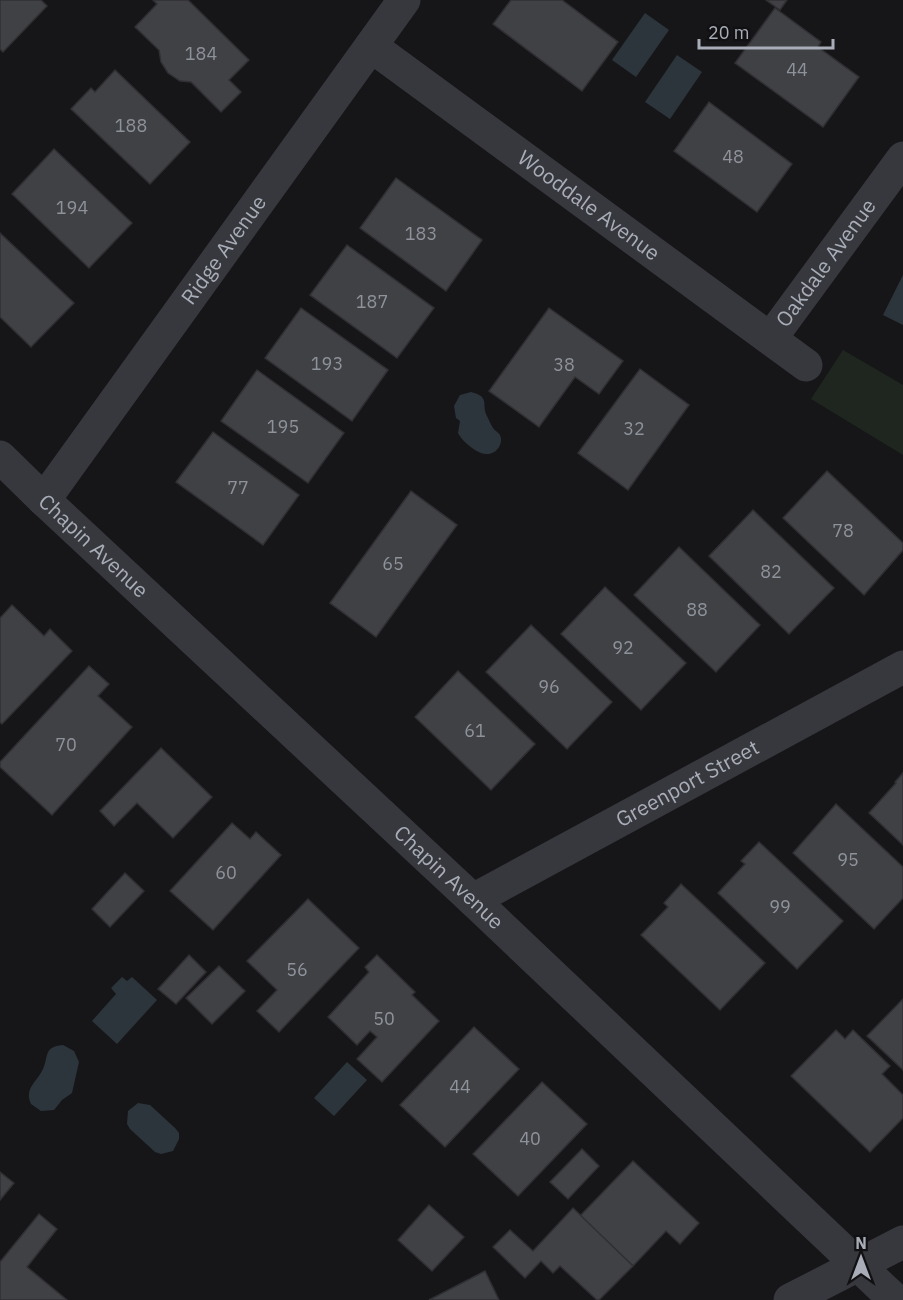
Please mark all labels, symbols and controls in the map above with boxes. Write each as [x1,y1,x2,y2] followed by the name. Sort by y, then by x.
[699,12,832,50] scale bar
[708,21,750,44] text: 20 m
[185,42,217,65] house number: 184
[786,58,808,81] house number: 44
[115,114,147,137] house number: 188
[513,143,666,266] street label: Wooddale Avenue
[722,145,744,168] house number: 48
[174,189,272,310] street label: Ridge Avenue
[769,193,882,332] street label: Oakdale Avenue
[56,196,88,219] house number: 194
[405,222,437,245] house number: 183
[356,290,388,313] house number: 187
[311,352,343,375] house number: 193
[553,353,575,376] house number: 38
[267,415,299,438] house number: 195
[623,417,645,440] house number: 32
[227,476,249,499] house number: 77
[33,487,155,604] street label: Chapin Avenue
[832,519,854,542] house number: 78
[382,552,404,575] house number: 65
[760,560,782,583] house number: 82
[686,598,708,621] house number: 88
[612,636,634,659] house number: 92
[538,675,560,698] house number: 96
[464,719,486,742] house number: 61
[55,733,77,756] house number: 70
[611,733,764,833] street label: Greenport Street
[388,818,510,935] street label: Chapin Avenue
[837,848,859,871] house number: 95
[215,861,237,884] house number: 60
[769,895,791,918] house number: 99
[286,958,308,981] house number: 56
[373,1007,395,1030] house number: 50
[449,1075,471,1098] house number: 44
[519,1127,541,1150] house number: 40
[831,1228,891,1288] north arrow
[855,1233,867,1253] text: N

